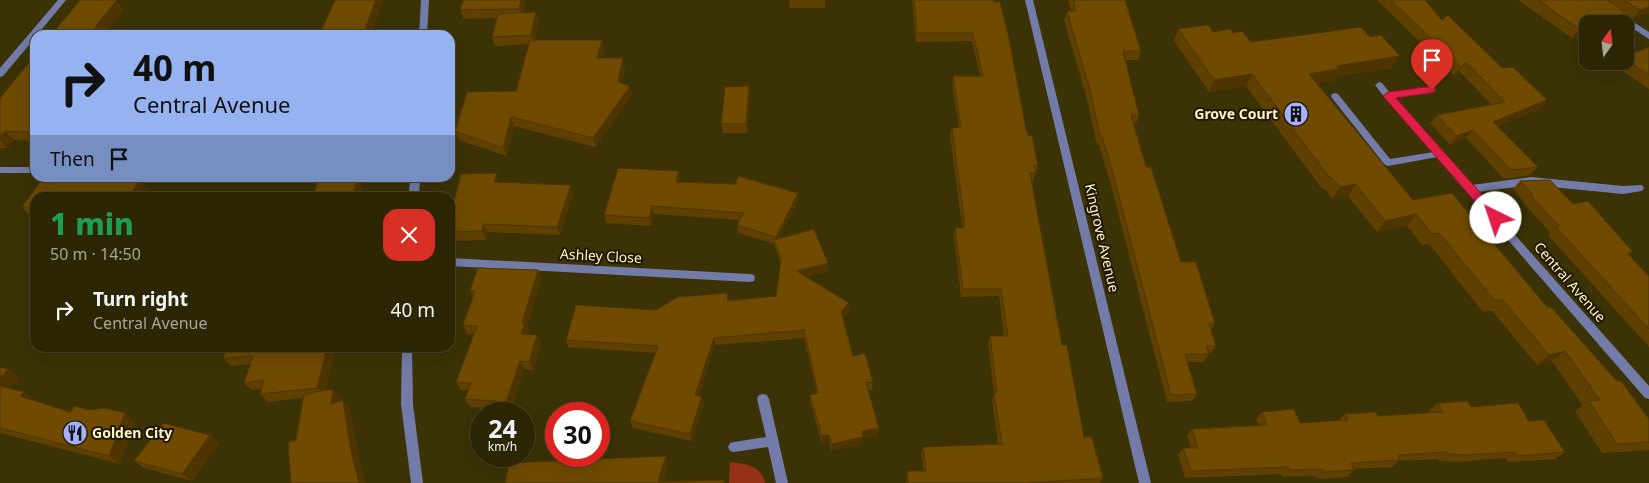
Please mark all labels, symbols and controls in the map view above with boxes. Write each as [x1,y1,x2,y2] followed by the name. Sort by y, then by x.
[1579,15,1634,70] north arrow
[1579,15,1634,70] map controls
[1411,39,1453,90] pin
[133,44,216,91] text: 40 m
[1418,46,1446,74] icon: arrive
[50,50,115,115] icon: right
[133,89,290,119] text: Central Avenue
[1283,101,1309,127] building icon: Grove Court
[1194,104,1278,123] place label: Grove Court
[105,145,133,173] icon: arrive
[50,146,95,172] text: Then
[1081,182,1124,294] street label: Kingrove Avenue
[1469,191,1521,243] position arrow
[50,203,134,244] text: 1 min
[383,209,435,261] button: close
[1530,238,1610,326] street label: Central Avenue
[50,243,141,265] text: 50 m · 14:50
[560,244,642,267] street label: Ashley Close
[93,286,188,312] text: Turn right
[50,296,78,324] icon: right
[391,297,435,323] text: 40 m
[93,312,208,334] text: Central Avenue
[545,402,610,467] speed limit sign: 30
[488,411,517,445] text: 24
[62,420,88,446] restaurant icon: Golden City
[92,423,172,442] place label: Golden City
[488,438,517,455] text: km/h

